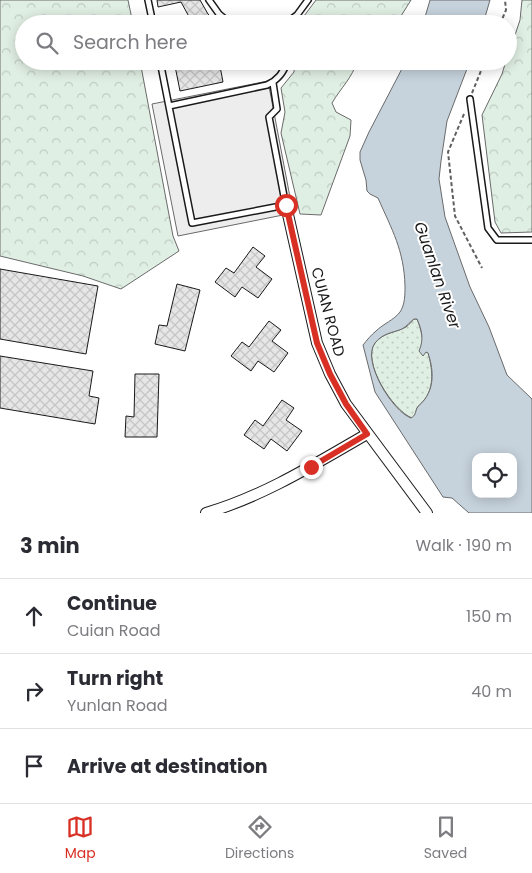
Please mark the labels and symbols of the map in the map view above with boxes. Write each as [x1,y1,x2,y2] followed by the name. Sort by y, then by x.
[275,194,298,217] route start
[408,218,467,333] water label: Guanlan River
[306,265,350,359] street label: CUIAN ROAD
[300,456,323,479] route end

